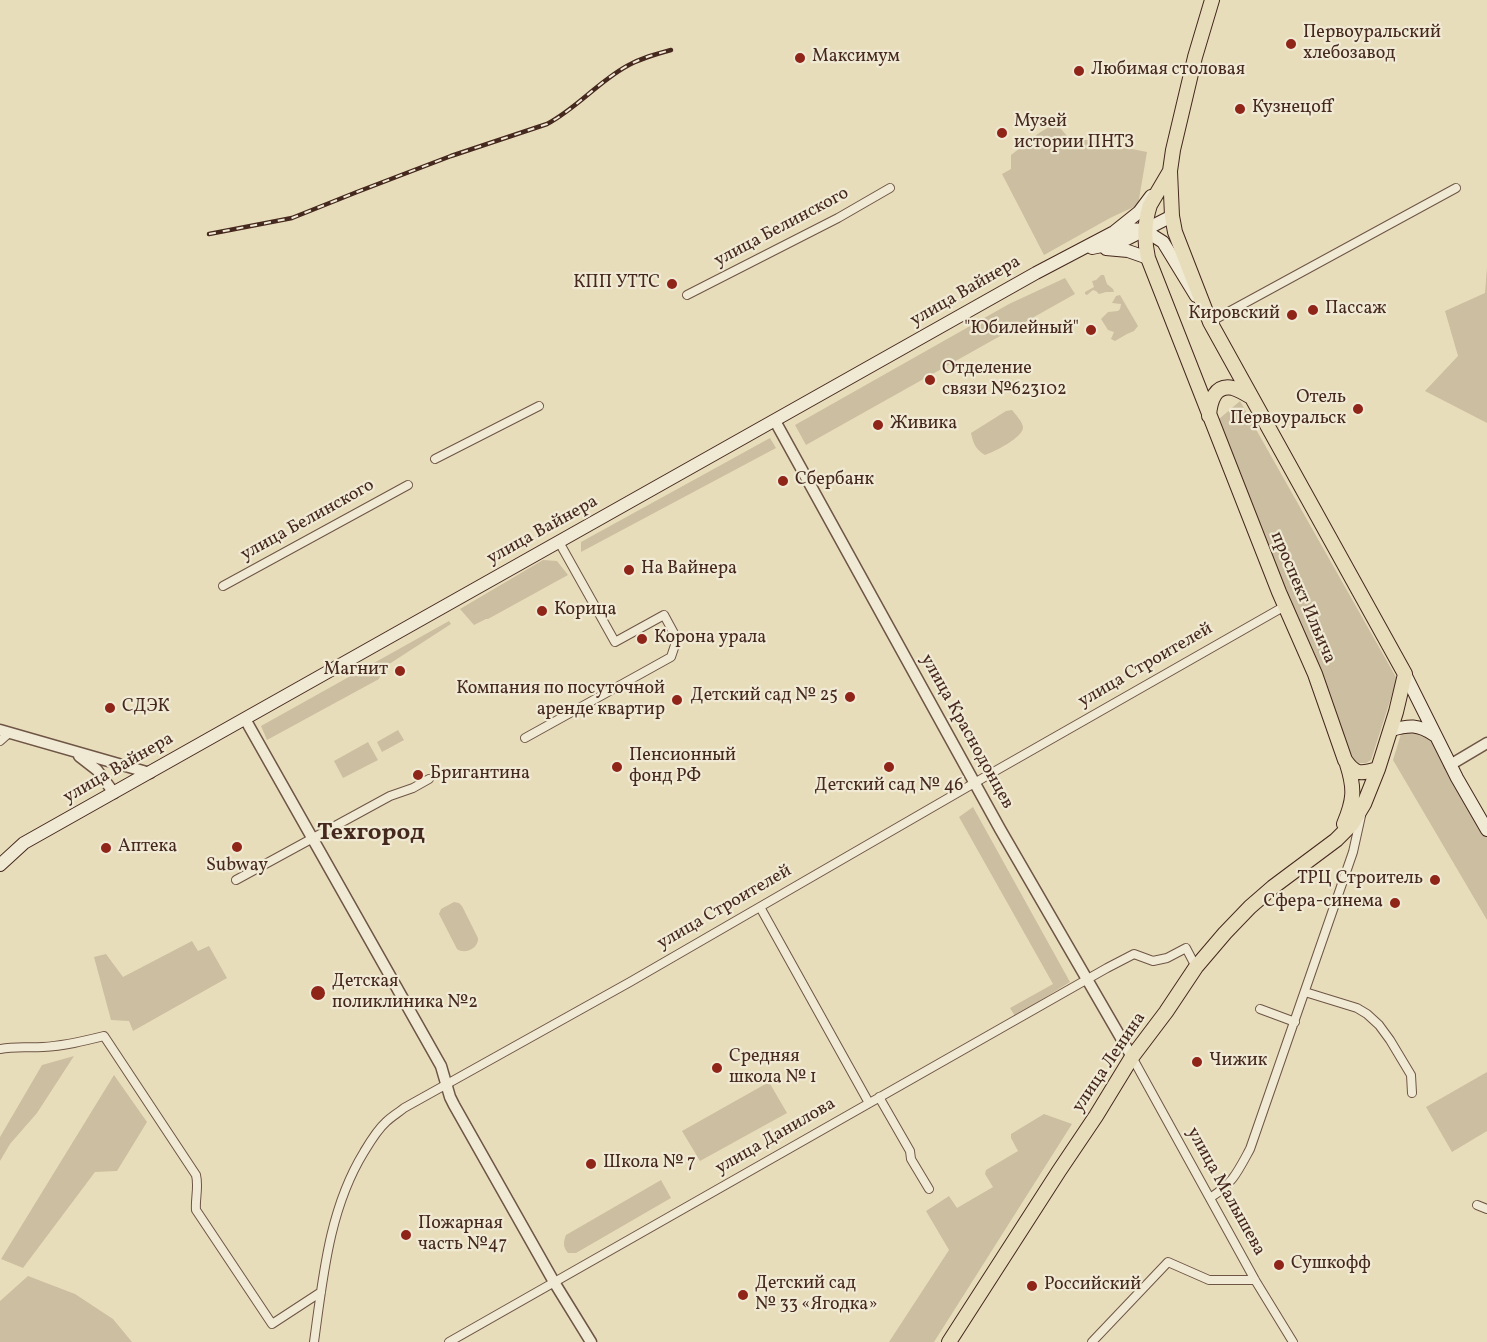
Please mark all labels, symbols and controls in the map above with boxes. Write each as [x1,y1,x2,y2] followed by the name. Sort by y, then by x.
[1303,23,1441,66] place label: Первоуральский хлебозавод
[1284,37,1298,51] marker: Первоуральский хлебозавод
[812,47,900,69] place label: Максимум
[793,51,807,65] marker: Максимум
[1091,60,1245,82] place label: Любимая столовая
[1072,64,1086,78] marker: Любимая столовая
[1252,98,1333,120] place label: Кузнецoff
[1233,102,1247,116] marker: Кузнецoff
[1014,112,1134,154] place label: Музей истории ПНТЗ
[995,126,1009,140] marker: Музей истории ПНТЗ
[711,183,853,273] street label: улица Белинского
[907,252,1025,332] street label: улица Вайнера
[573,273,660,295] place label: КПП УТТС
[665,277,679,291] marker: КПП УТТС
[1325,299,1387,321] place label: Пассаж
[1306,303,1320,317] marker: Пассаж
[1188,304,1280,326] place label: Кировский
[1285,308,1299,322] marker: Кировский
[964,319,1079,341] place label: "Юбилейный"
[1084,323,1098,337] marker: "Юбилейный"
[942,359,1067,401] place label: Отделение связи №623102
[923,373,937,387] marker: Отделение связи №623102
[1230,388,1346,430] place label: Отель Первоуральск
[1351,402,1365,416] marker: Отель Первоуральск
[890,414,957,436] place label: Живика
[871,418,885,432] marker: Живика
[795,470,874,492] place label: Сбербанк
[776,474,790,488] marker: Сбербанк
[237,475,379,567] street label: улица Белинского
[484,492,602,570] street label: улица Вайнера
[1264,529,1340,667] street label: проспект Ильича
[641,559,737,581] place label: На Вайнера
[622,563,636,577] marker: На Вайнера
[554,600,616,622] place label: Корица
[535,604,549,618] marker: Корица
[1075,619,1217,713] street label: улица Строителей
[654,628,766,650] place label: Корона урала
[635,632,649,646] marker: Корона урала
[915,651,1017,813] street label: улица Краснодонцев
[324,660,388,682] place label: Магнит
[393,664,407,678] marker: Магнит
[456,679,665,722] place label: Компания по посуточной аренде квартир
[691,686,838,708] place label: Детский сад № 25
[843,690,857,704] marker: Детский сад № 25
[670,693,684,707] marker: Компания по посуточной аренде квартир
[122,697,170,719] place label: СДЭК
[103,701,117,715] marker: СДЭК
[60,729,178,809] street label: улица Вайнера
[629,746,736,789] place label: Пенсионный фонд РФ
[610,760,624,774] marker: Пенсионный фонд РФ
[882,760,896,774] marker: Детский сад № 46
[430,764,530,786] place label: Бригантина
[411,768,425,782] marker: Бригантина
[815,776,963,798] place label: Детский сад № 46
[317,821,425,849] district label: Техгород
[118,837,177,859] place label: Аптека
[230,840,244,854] marker: Subway
[99,841,113,855] marker: Аптека
[206,856,268,878] place label: Subway
[654,861,796,955] street label: улица Строителей
[1297,869,1423,891] place label: ТРЦ Строитель
[1428,873,1442,887] marker: ТРЦ Строитель
[1263,892,1383,914] place label: Сфера-синема
[1388,896,1402,910] marker: Сфера-синема
[332,972,478,1014] place label: Детская поликлиника №2
[309,984,327,1002] marker: Детская поликлиника №2
[1069,1009,1151,1117] street label: улица Ленина
[729,1047,817,1090] place label: Средняя школа № 1
[1209,1051,1267,1073] place label: Чижик
[1190,1055,1204,1069] marker: Чижик
[710,1061,724,1075] marker: Средняя школа № 1
[712,1094,840,1180] street label: улица Данилова
[1181,1124,1269,1260] street label: улица Малышева
[603,1153,696,1175] place label: Школа № 7
[584,1157,598,1171] marker: Школа № 7
[418,1214,507,1256] place label: Пожарная часть №47
[399,1228,413,1242] marker: Пожарная часть №47
[1291,1254,1371,1276] place label: Сушкофф
[1272,1258,1286,1272] marker: Сушкофф
[755,1274,878,1316] place label: Детский сад № 33 «Ягодка»
[1044,1275,1141,1297] place label: Российский
[1025,1279,1039,1293] marker: Российский
[736,1288,750,1302] marker: Детский сад № 33 «Ягодка»

